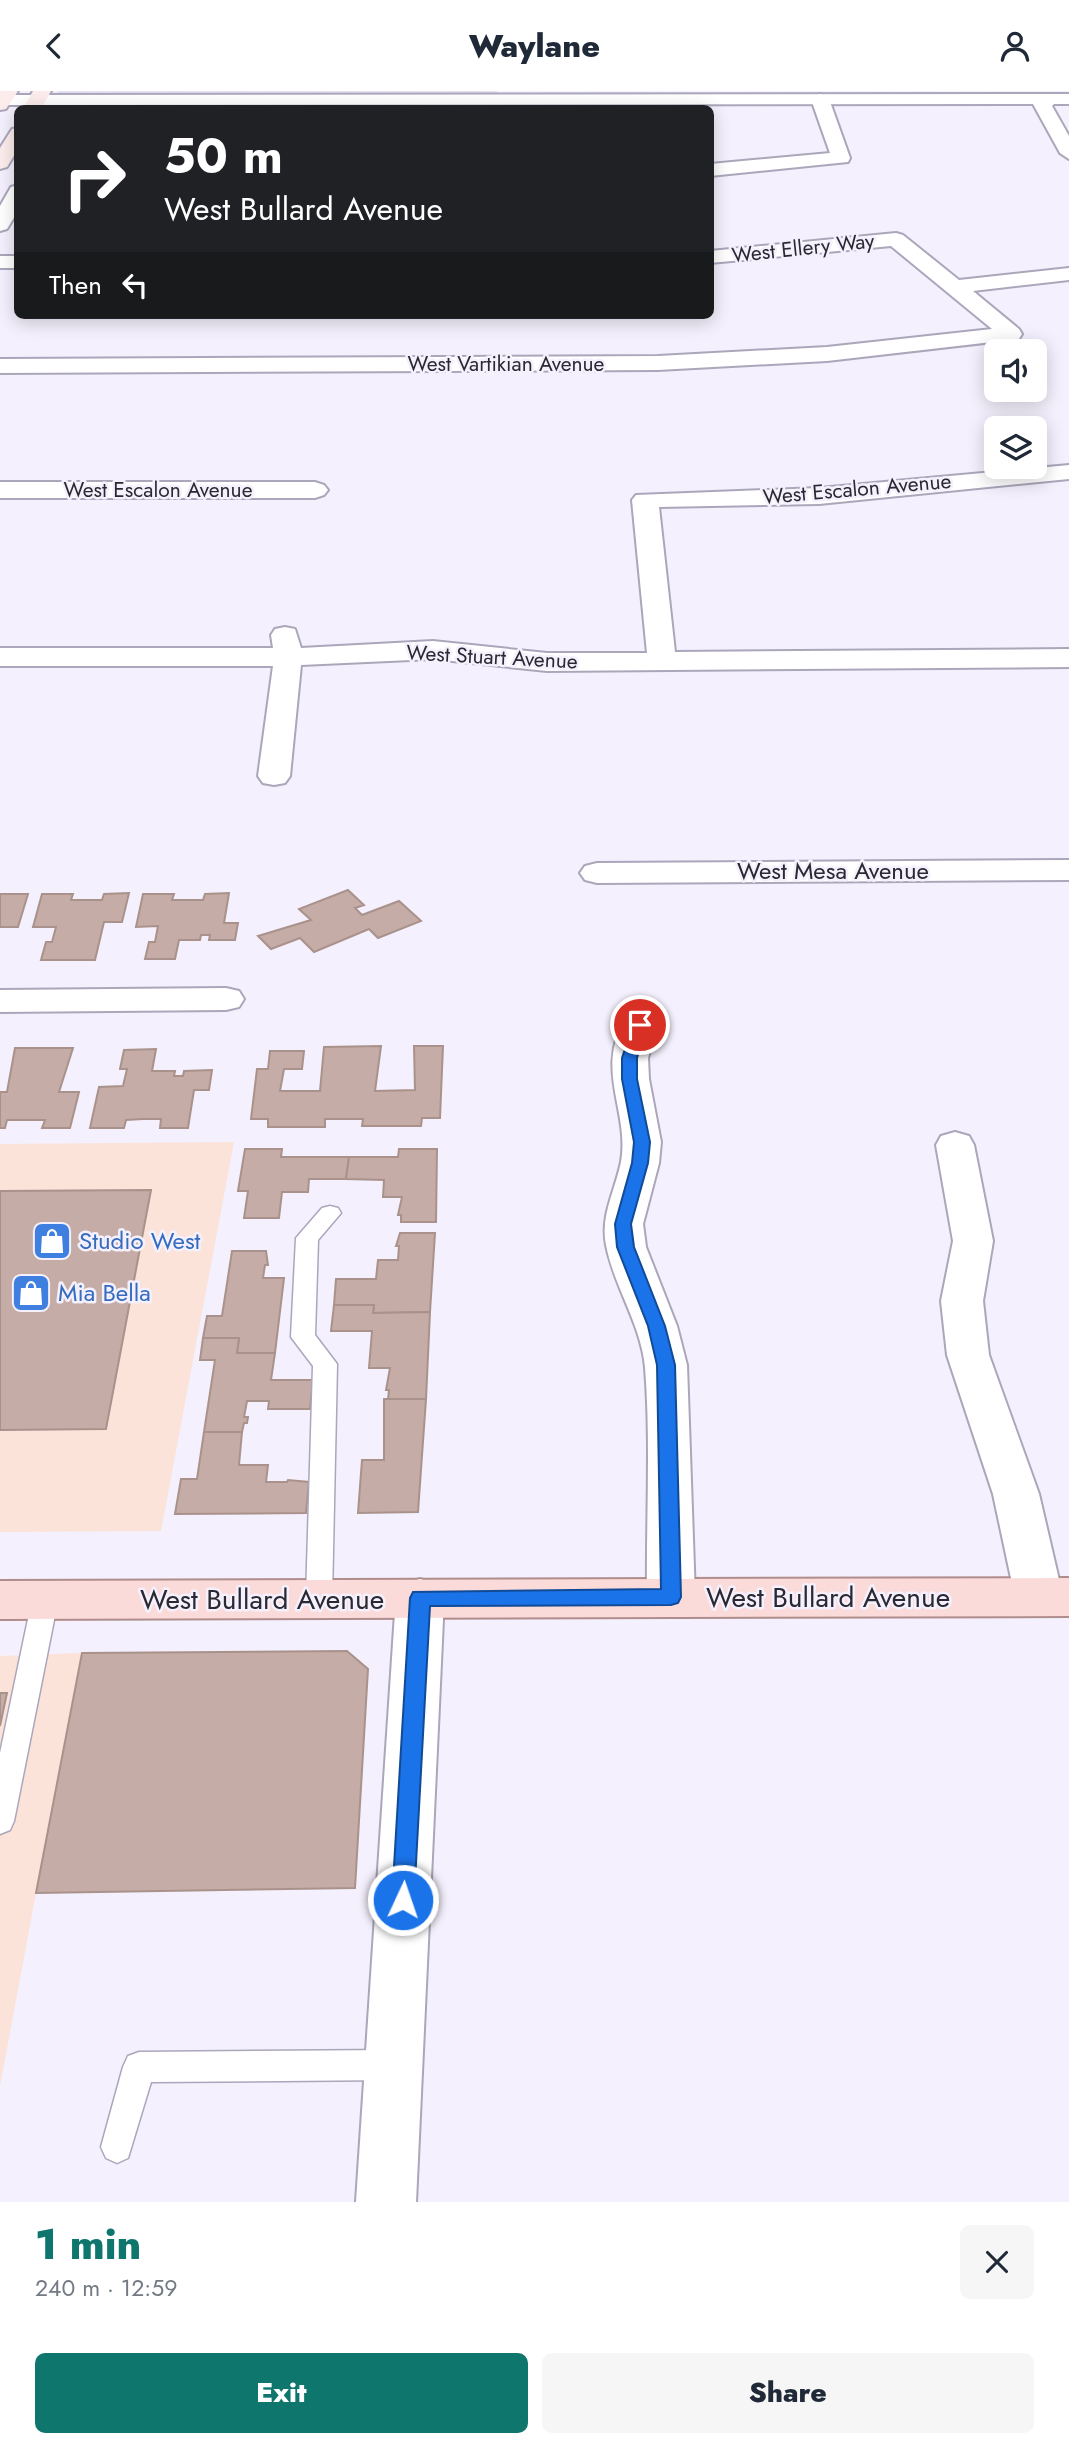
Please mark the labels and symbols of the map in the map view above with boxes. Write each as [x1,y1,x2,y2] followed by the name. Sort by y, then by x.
[730,226,876,270] street label: West Ellery Way
[408,349,605,379] street label: West Vartikian Avenue
[762,466,953,512] street label: West Escalon Avenue
[64,475,253,505] street label: West Escalon Avenue
[406,638,579,676] street label: West Stuart Avenue
[737,853,929,888] street label: West Mesa Avenue
[610,995,670,1055] pin
[31,1220,73,1262] shop icon: Studio West
[79,1223,201,1258] place label: Studio West
[10,1272,52,1314] shop icon: Mia Bella
[58,1275,151,1310] place label: Mia Bella
[706,1577,950,1618] street label: West Bullard Avenue
[140,1579,384,1620] street label: West Bullard Avenue
[366,1863,440,1937] position arrow

